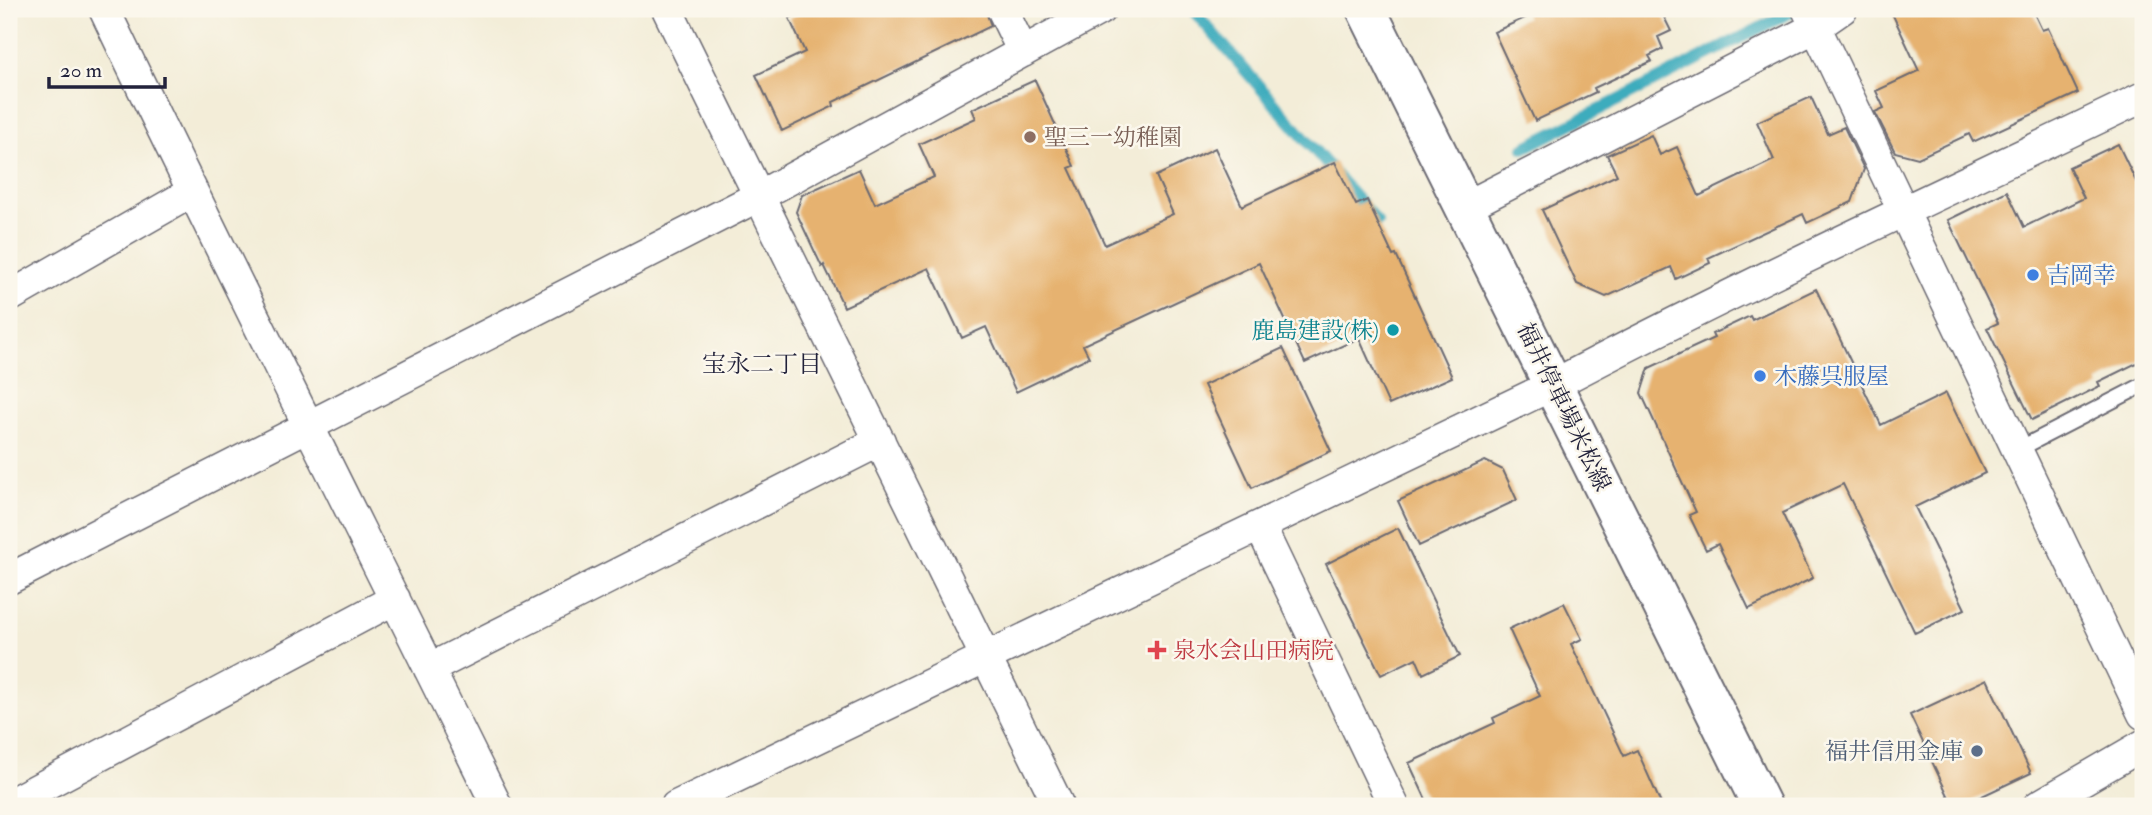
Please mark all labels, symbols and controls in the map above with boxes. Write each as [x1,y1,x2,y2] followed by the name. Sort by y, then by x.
[49,46,164,90] scale bar
[60,57,102,84] text: 20 m
[1044,123,1182,152] place label: 聖三一幼稚園
[1022,129,1038,145] marker: 聖三一幼稚園
[2047,261,2116,290] place label: 吉岡幸
[2025,267,2041,283] marker: 吉岡幸
[1251,316,1379,345] place label: 鹿島建設(株)
[1511,318,1617,496] street label: 福井停車場米松線
[1385,322,1401,338] marker: 鹿島建設(株)
[702,349,822,380] district label: 宝永二丁目
[1774,362,1889,391] place label: 木藤呉服屋
[1752,368,1768,384] marker: 木藤呉服屋
[1173,636,1334,665] place label: 泉水会山田病院
[1147,640,1167,660] marker: 泉水会山田病院
[1825,737,1963,766] place label: 福井信用金庫
[1969,743,1985,759] marker: 福井信用金庫

